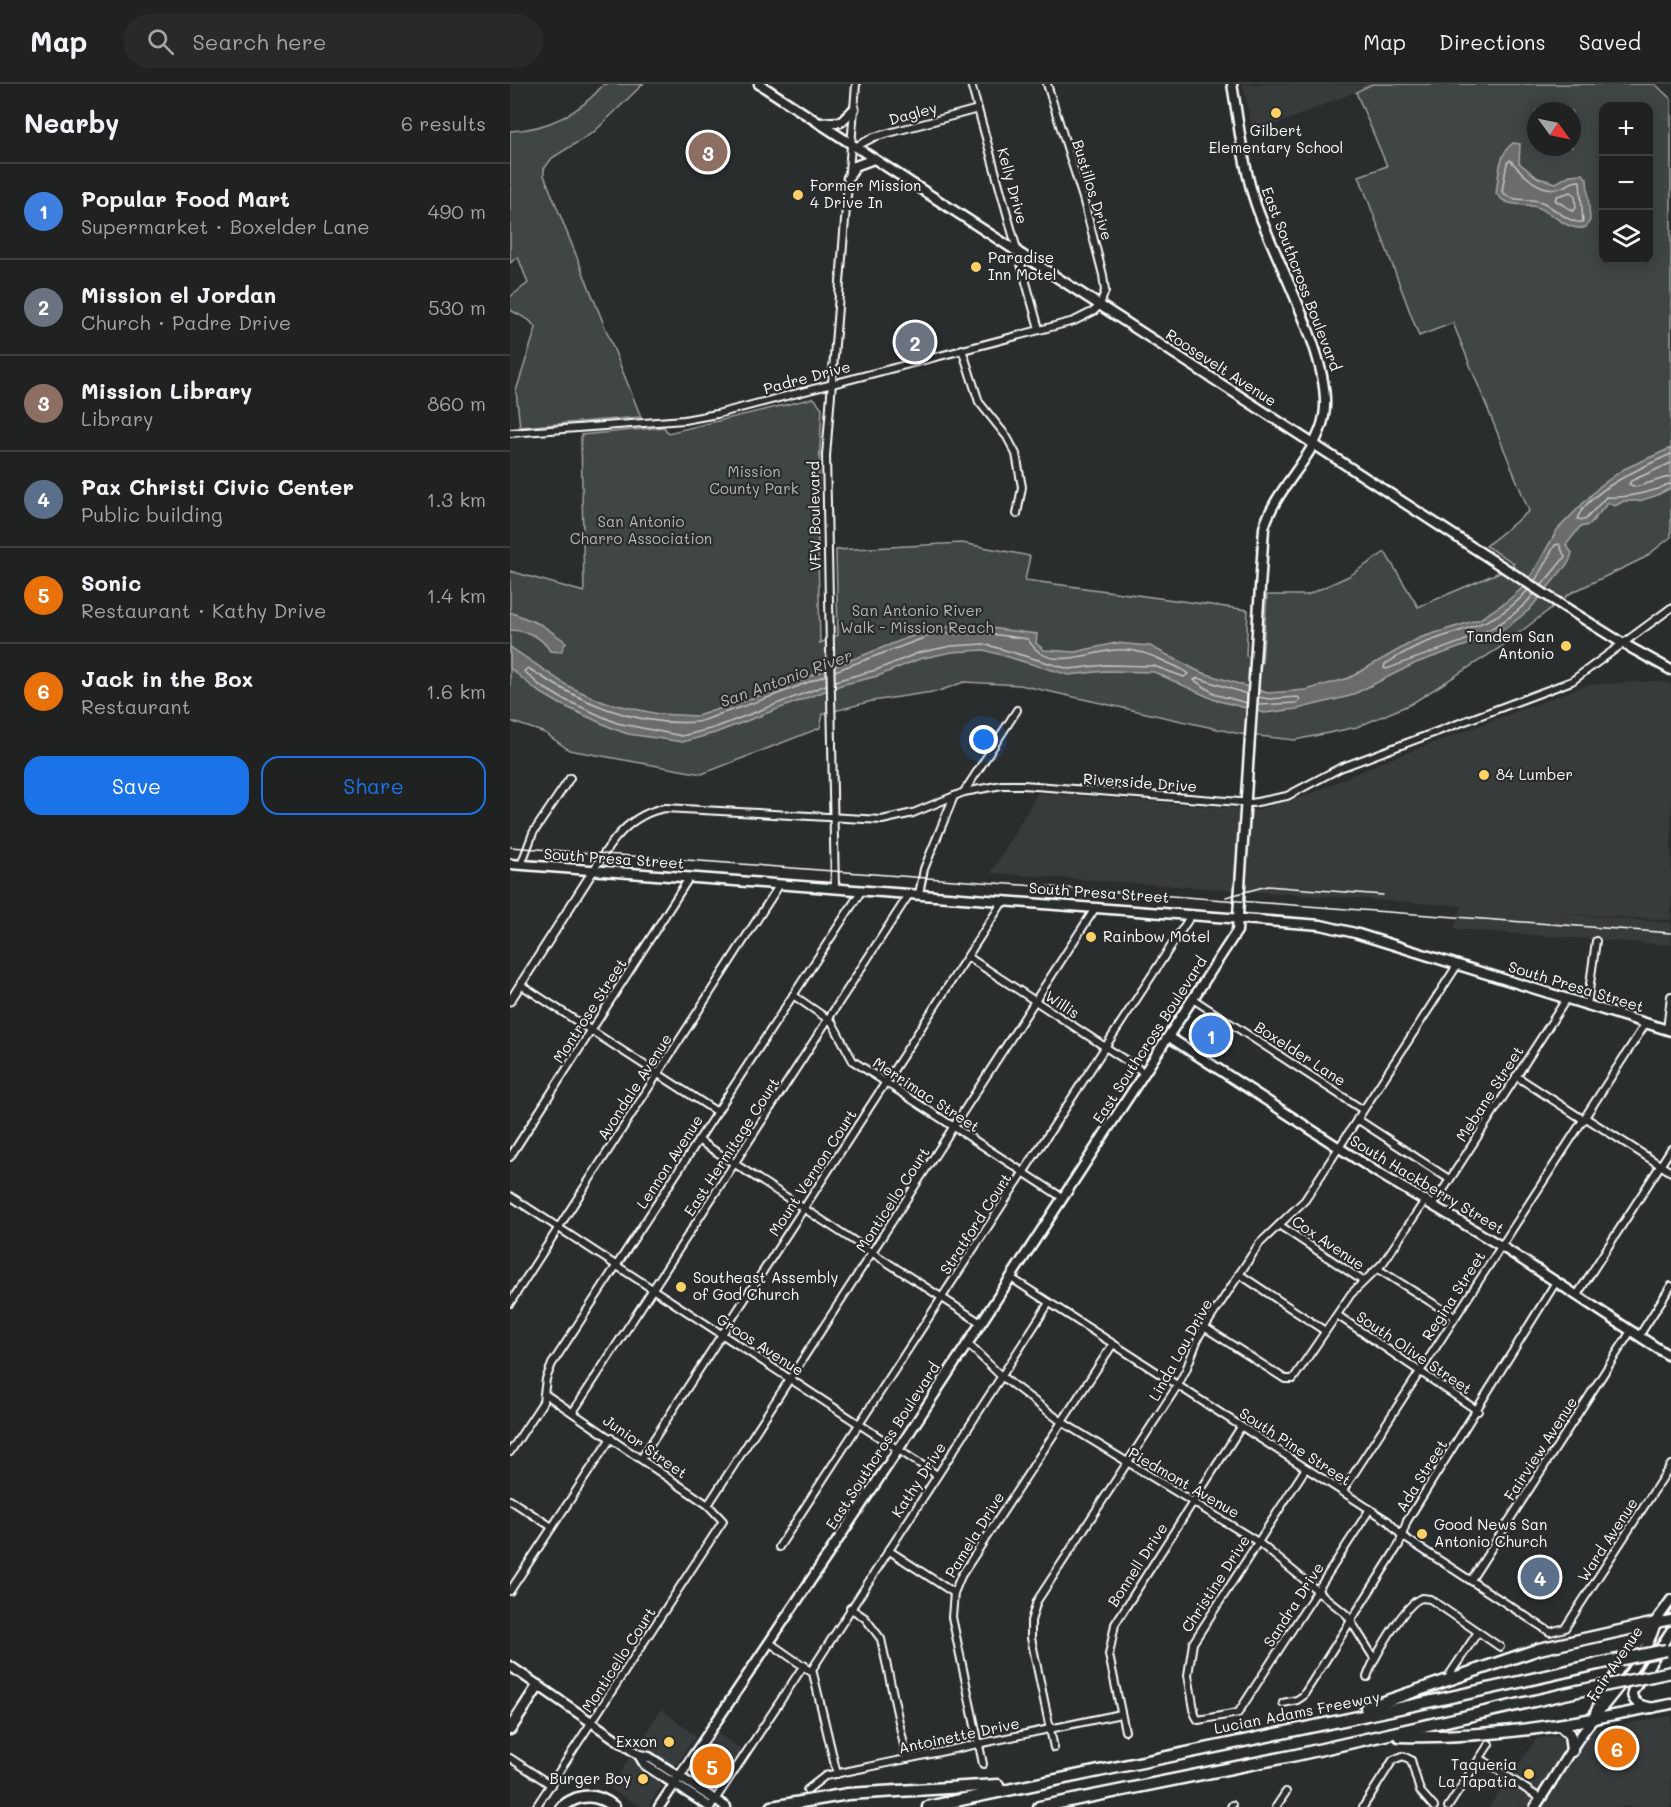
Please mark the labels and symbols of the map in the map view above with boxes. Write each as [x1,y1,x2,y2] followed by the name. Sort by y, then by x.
[886,97,939,129] street label: Dagley
[1527,102,1581,156] north arrow
[1269,106,1283,120] marker: Gilbert Elementary School
[1209,120,1343,157] place label: Gilbert Elementary School
[688,130,728,174] pin: 3
[1068,137,1118,242] street label: Bustillos Drive
[993,145,1033,226] street label: Kelly Drive
[810,175,921,212] place label: Former Mission 4 Drive In
[1258,184,1346,374] street label: East Southcross Boulevard
[791,188,805,202] marker: Former Mission 4 Drive In
[988,247,1057,284] place label: Paradise Inn Motel
[969,260,983,274] marker: Paradise Inn Motel
[896,320,934,364] pin: 2
[1162,324,1281,410] street label: Roosevelt Avenue
[761,356,852,398] street label: Padre Drive
[709,461,799,498] park label: Mission County Park
[803,461,825,571] street label: VFW Boulevard
[570,511,712,548] park label: San Antonio Charro Association
[840,600,994,637] park label: San Antonio River Walk - Mission Reach
[1466,626,1554,663] place label: Tandem San Antonio
[1559,639,1573,653] marker: Tandem San Antonio
[717,644,855,711] water label: San Antonio River
[969,725,998,754] your location
[1496,764,1573,784] place label: 84 Lumber
[1082,768,1198,796] street label: Riverside Drive
[1477,768,1491,782] marker: 84 Lumber
[543,843,685,873] street label: South Presa Street
[1028,877,1170,907] street label: South Presa Street
[1103,926,1210,946] place label: Rainbow Motel
[1084,930,1098,944] marker: Rainbow Motel
[1087,952,1211,1127] street label: East Southcross Boulevard
[548,954,631,1067] street label: Montrose Street
[1506,956,1646,1016] street label: South Presa Street
[1042,986,1084,1023] street label: Willis
[1192,1012,1230,1058] pin: 1
[1251,1016,1350,1090] street label: Boxelder Lane
[592,1030,676,1143] street label: Avondale Avenue
[1451,1042,1528,1145] street label: Mebane Street
[869,1052,984,1136] street label: Merrimac Street
[679,1073,783,1220] street label: East Hermitage Court
[764,1105,861,1240] street label: Mount Vernon Court
[631,1111,707,1212] street label: Lennon Avenue
[1347,1130,1508,1238] street label: South Hackberry Street
[851,1143,934,1256] street label: Monticello Court
[935,1169,1015,1278] street label: Stratford Court
[1288,1210,1369,1274] street label: Cox Avenue
[1417,1247,1489,1344] street label: Regina Street
[693,1267,838,1304] place label: Southeast Assembly of God Church
[674,1280,688,1294] marker: Southeast Assembly of God Church
[1144,1295,1216,1404] street label: Linda Lou Drive
[1353,1306,1476,1398] street label: South Olive Street
[713,1308,808,1380] street label: Groos Avenue
[820,1358,944,1533] street label: East Southcross Boulevard
[1499,1393,1581,1504] street label: Fairview Avenue
[1236,1403,1355,1490] street label: South Pine Street
[600,1410,692,1483] street label: Junior Street
[1391,1435,1451,1515] street label: Ada Street
[886,1438,950,1521] street label: Kathy Drive
[1125,1442,1244,1522] street label: Piedmont Avenue
[940,1488,1008,1581] street label: Pamela Drive
[1573,1494,1642,1585] street label: Ward Avenue
[1434,1514,1547,1551] place label: Good News San Antonio Church
[1103,1519,1172,1610] street label: Bonnell Drive
[1415,1527,1429,1541] marker: Good News San Antonio Church
[1176,1531,1254,1636] street label: Christine Drive
[1520,1554,1560,1600] pin: 4
[1258,1558,1328,1651] street label: Sandra Drive
[577,1603,660,1716] street label: Monticello Court
[1582,1622,1647,1705] street label: Fair Avenue
[1212,1686,1382,1738] street label: Lucian Adams Freeway
[896,1712,1021,1758] street label: Antoinette Drive
[1598,1726,1636,1770] pin: 6
[616,1731,657,1751] place label: Exxon
[662,1735,676,1749] marker: Exxon
[692,1744,732,1788] pin: 5
[1438,1754,1517,1791] place label: Taqueria La Tapatia
[1522,1767,1536,1781] marker: Taqueria La Tapatia
[550,1768,631,1788] place label: Burger Boy
[636,1772,650,1786] marker: Burger Boy

